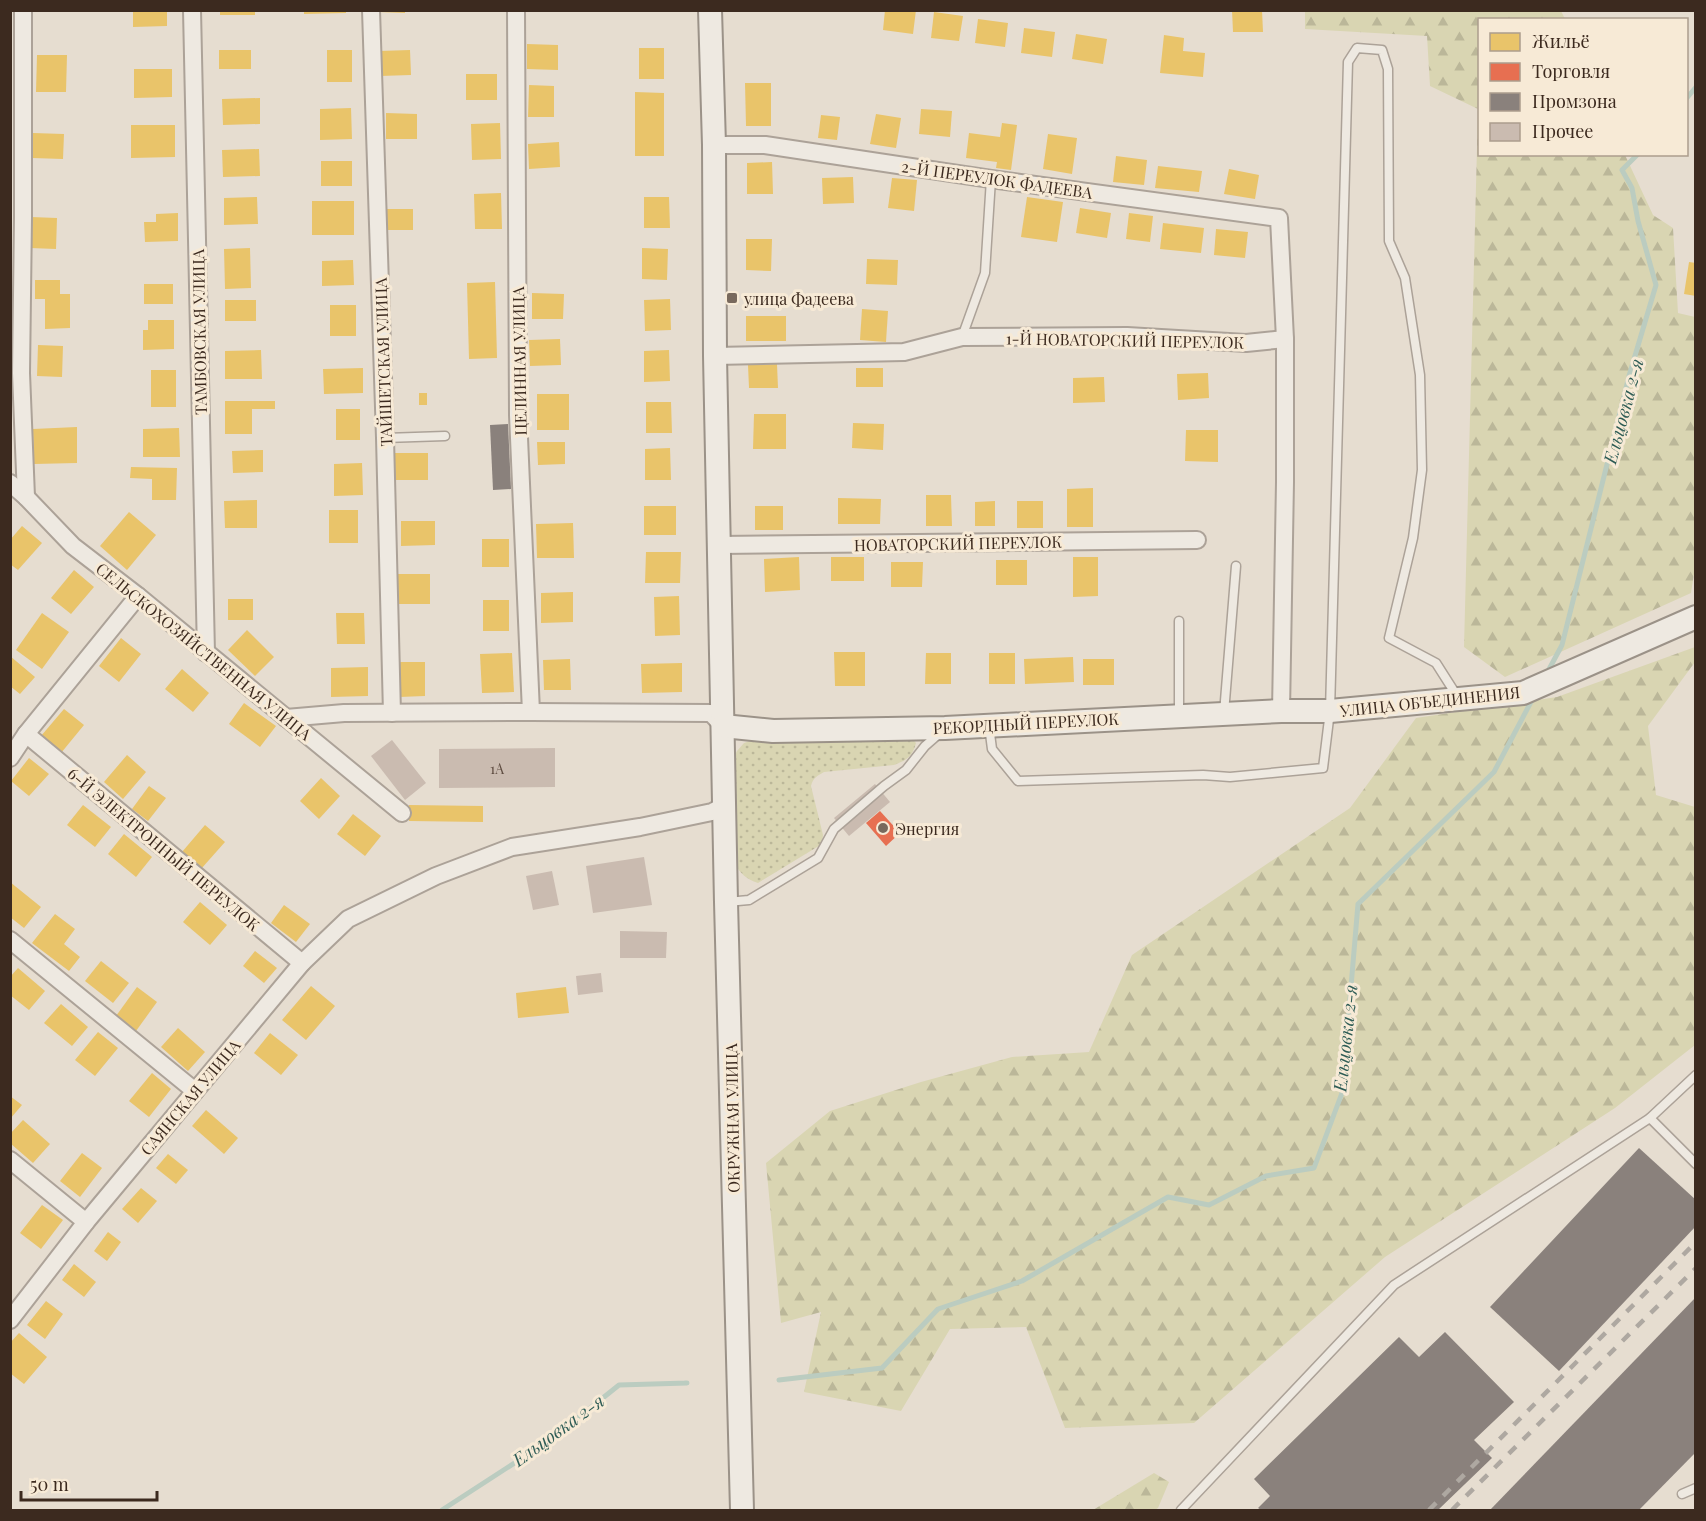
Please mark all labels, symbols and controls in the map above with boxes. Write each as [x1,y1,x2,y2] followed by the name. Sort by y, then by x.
[1478,18,1688,156] legend
[1532,29,1590,53] text: Жильё
[1532,59,1610,83] text: Торговля
[1532,89,1617,113] text: Промзона
[1532,119,1593,143] text: Прочее
[900,155,1095,203] street label: 2-Й ПЕРЕУЛОК ФАДЕЕВА
[187,248,211,415] street label: ТАМБОВСКАЯ УЛИЦА
[370,276,396,447] street label: ТАЙШЕТСКАЯ УЛИЦА
[507,285,531,436] street label: ЦЕЛИННАЯ УЛИЦА
[743,288,854,309] place label: улица Фадеева
[725,291,739,305] marker: улица Фадеева
[1006,327,1244,353] street label: 1-Й НОВАТОРСКИЙ ПЕРЕУЛОК
[1597,356,1649,467] water label: Ельцовка 2-я
[854,531,1062,555] street label: НОВАТОРСКИЙ ПЕРЕУЛОК
[92,557,317,745] street label: СЕЛЬСКОХОЗЯЙСТВЕННАЯ УЛИЦА
[1338,681,1521,721] street label: УЛИЦА ОБЪЕДИНЕНИЯ
[932,708,1120,738] street label: РЕКОРДНЫЙ ПЕРЕУЛОК
[490,759,504,778] house number: 1А
[64,762,265,936] street label: 6-Й ЭЛЕКТРОННЫЙ ПЕРЕУЛОК
[895,818,960,839] place label: Энергия
[876,821,890,835] marker: Энергия
[1327,983,1363,1094] water label: Ельцовка 2-я
[135,1034,245,1159] street label: САЯНСКАЯ УЛИЦА
[720,1042,744,1193] street label: ОКРУЖНАЯ УЛИЦА
[507,1389,609,1472] water label: Ельцовка 2-я
[21,1464,158,1502] scale bar
[30,1472,69,1496] text: 50 m

